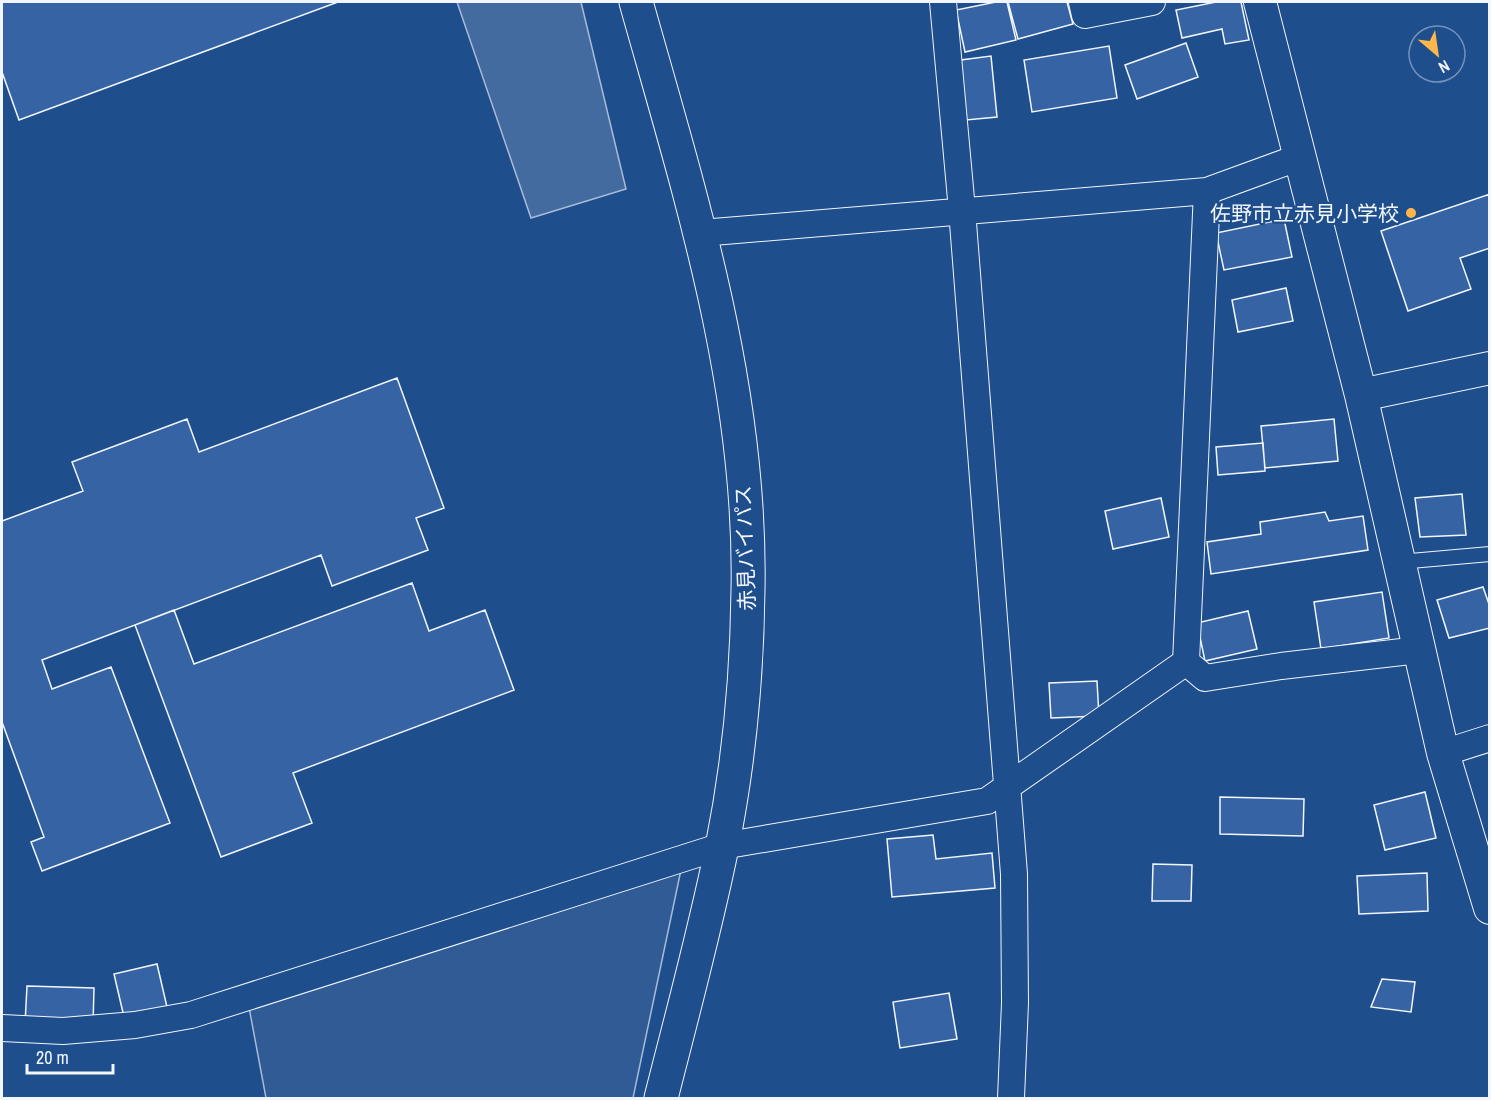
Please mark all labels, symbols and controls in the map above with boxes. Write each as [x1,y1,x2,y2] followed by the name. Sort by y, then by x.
[1407,24,1467,84] north arrow
[1435,55,1454,79] text: N
[1210,199,1399,228] place label: 佐野市立赤見小学校
[1404,206,1418,220] marker: 佐野市立赤見小学校
[728,485,762,611] street label: 赤見バイパス
[27,1037,112,1075] scale bar
[36,1045,69,1070] text: 20 m

